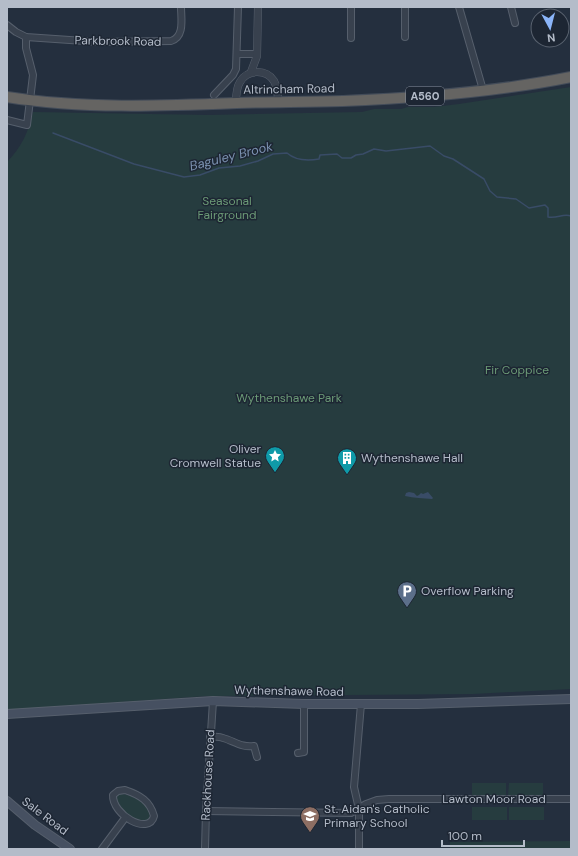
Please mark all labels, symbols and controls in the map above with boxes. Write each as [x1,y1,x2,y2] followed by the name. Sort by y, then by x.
[530,8,570,48] north arrow
[546,30,556,45] text: N
[74,32,162,50] street label: Parkbrook Road
[243,80,335,98] street label: Altrincham Road
[406,87,444,105] road number: A560
[188,137,275,175] water label: Baguley Brook
[197,193,257,223] park label: Seasonal Fairground
[485,362,549,378] park label: Fir Coppice
[236,390,342,406] park label: Wythenshawe Park
[170,441,262,471] place label: Oliver Cromwell Statue
[264,445,286,473] place icon: Oliver Cromwell Statue
[336,447,358,475] building icon: Wythenshawe Hall
[361,450,463,466] place label: Wythenshawe Hall
[396,580,418,608] parking icon: Overflow Parking
[421,583,514,599] place label: Overflow Parking
[234,682,344,700] street label: Wythenshawe Road
[198,729,218,821] street label: Rackhouse Road
[442,791,546,807] street label: Lawton Moor Road
[19,793,71,839] street label: Sale Road
[324,801,430,831] place label: St. Aidan's Catholic Primary School
[299,805,321,833] school or university icon: St. Aidan's Catholic Primary School
[442,822,524,848] scale bar
[448,828,482,844] text: 100 m

